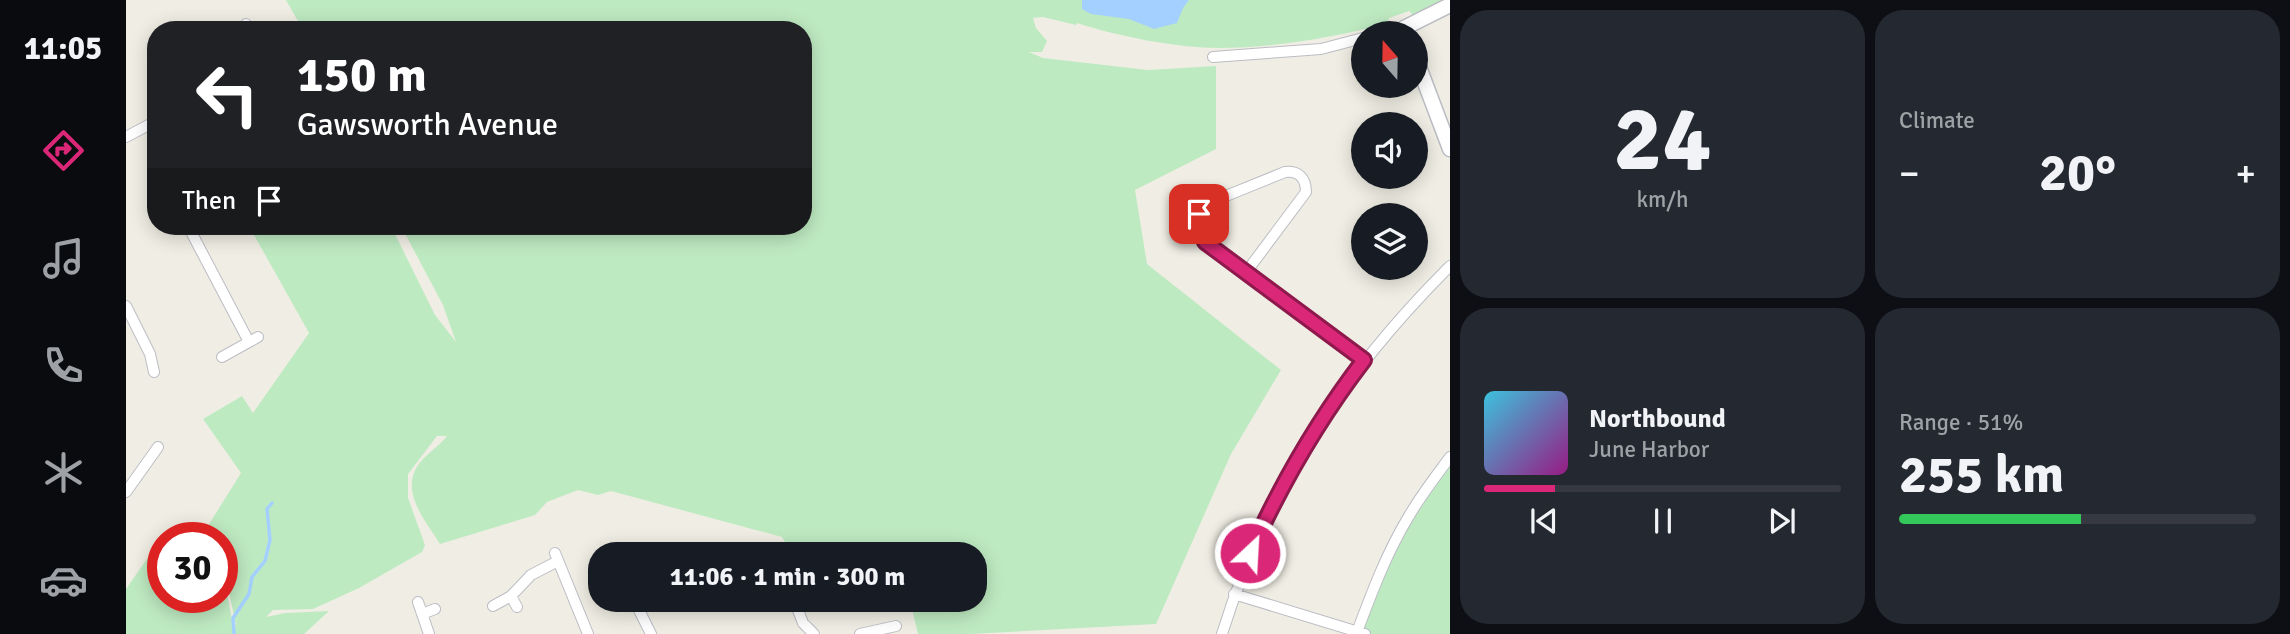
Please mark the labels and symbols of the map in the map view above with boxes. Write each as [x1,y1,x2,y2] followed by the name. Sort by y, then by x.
[1351,21,1428,98] north arrow
[1169,184,1229,244] pin
[1213,516,1287,590] position arrow
[147,522,238,613] speed limit sign: 30

